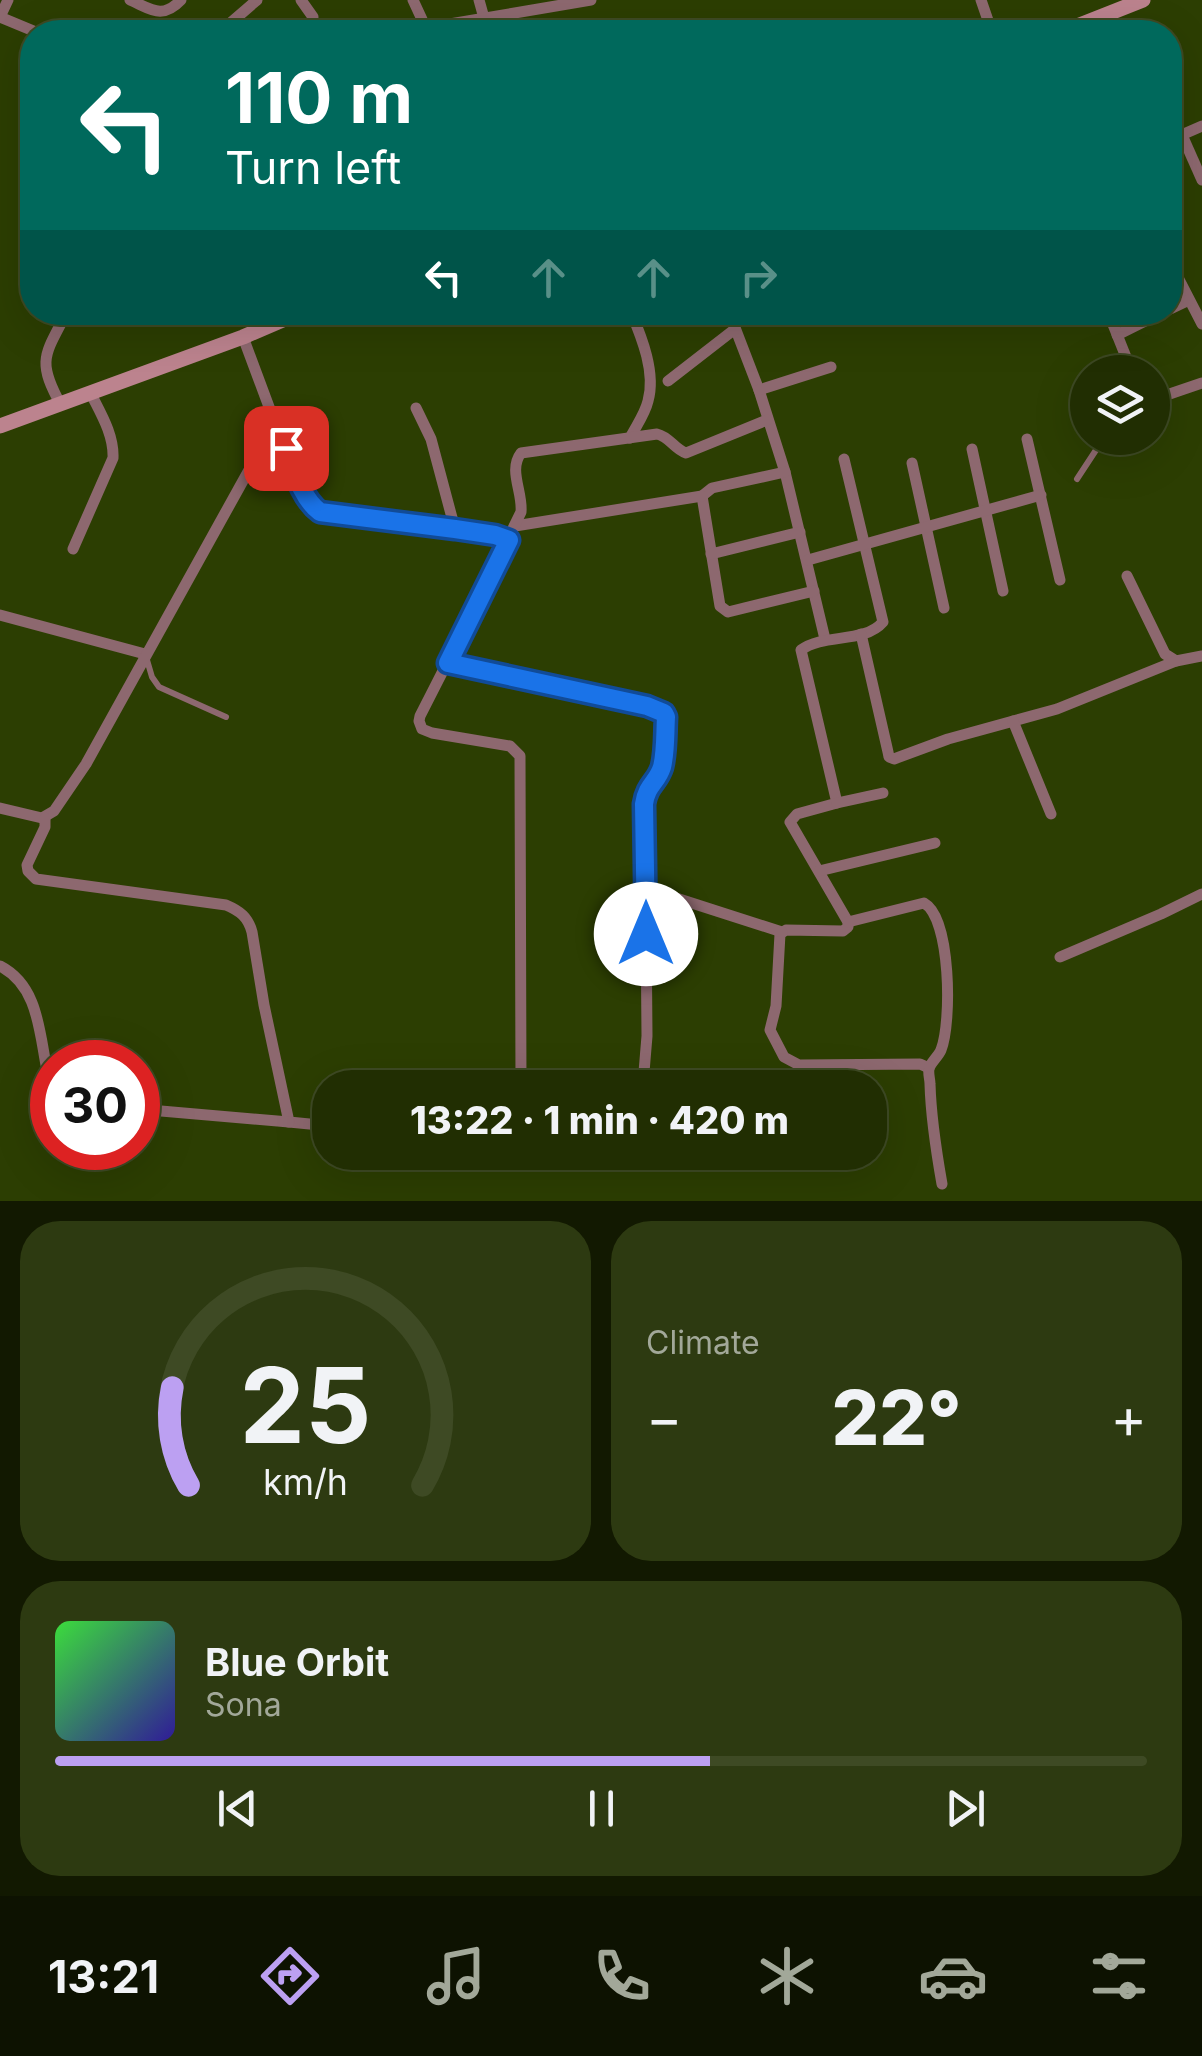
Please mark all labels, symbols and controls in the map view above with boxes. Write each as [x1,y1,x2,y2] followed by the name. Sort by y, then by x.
[225,55,413,140] text: 110 m
[60,60,190,190] icon: left
[225,140,401,195] text: Turn left
[416,250,471,305] icon: left
[521,250,576,305] icon: ahead
[626,250,681,305] icon: ahead
[731,250,786,305] icon: right
[1070,355,1170,455] map controls
[1070,355,1170,455] button: layers
[244,406,329,491] pin
[259,421,314,476] icon: arrive
[594,882,698,986] position arrow
[30,1040,160,1170] speed limit sign: 30
[410,1097,789,1143] text: 13:22 · 1 min · 420 m
[646,1323,760,1362] text: Climate
[240,1342,371,1468] text: 25
[831,1372,962,1463] text: 22°
[646,1385,682,1451] text: −
[1111,1385,1147,1451] text: +
[263,1460,348,1504] text: km/h
[205,1639,389,1685] text: Blue Orbit
[205,1685,282,1724] text: Sona
[210,1781,265,1836] icon: previous
[574,1781,629,1836] icon: pause
[938,1781,993,1836] icon: next
[255,1941,325,2011] icon: directions
[421,1941,491,2011] icon: music
[587,1941,657,2011] icon: phone
[752,1941,822,2011] icon: climate
[918,1941,988,2011] icon: car
[1084,1941,1154,2011] icon: filters
[48,1949,159,2004] text: 13:21

